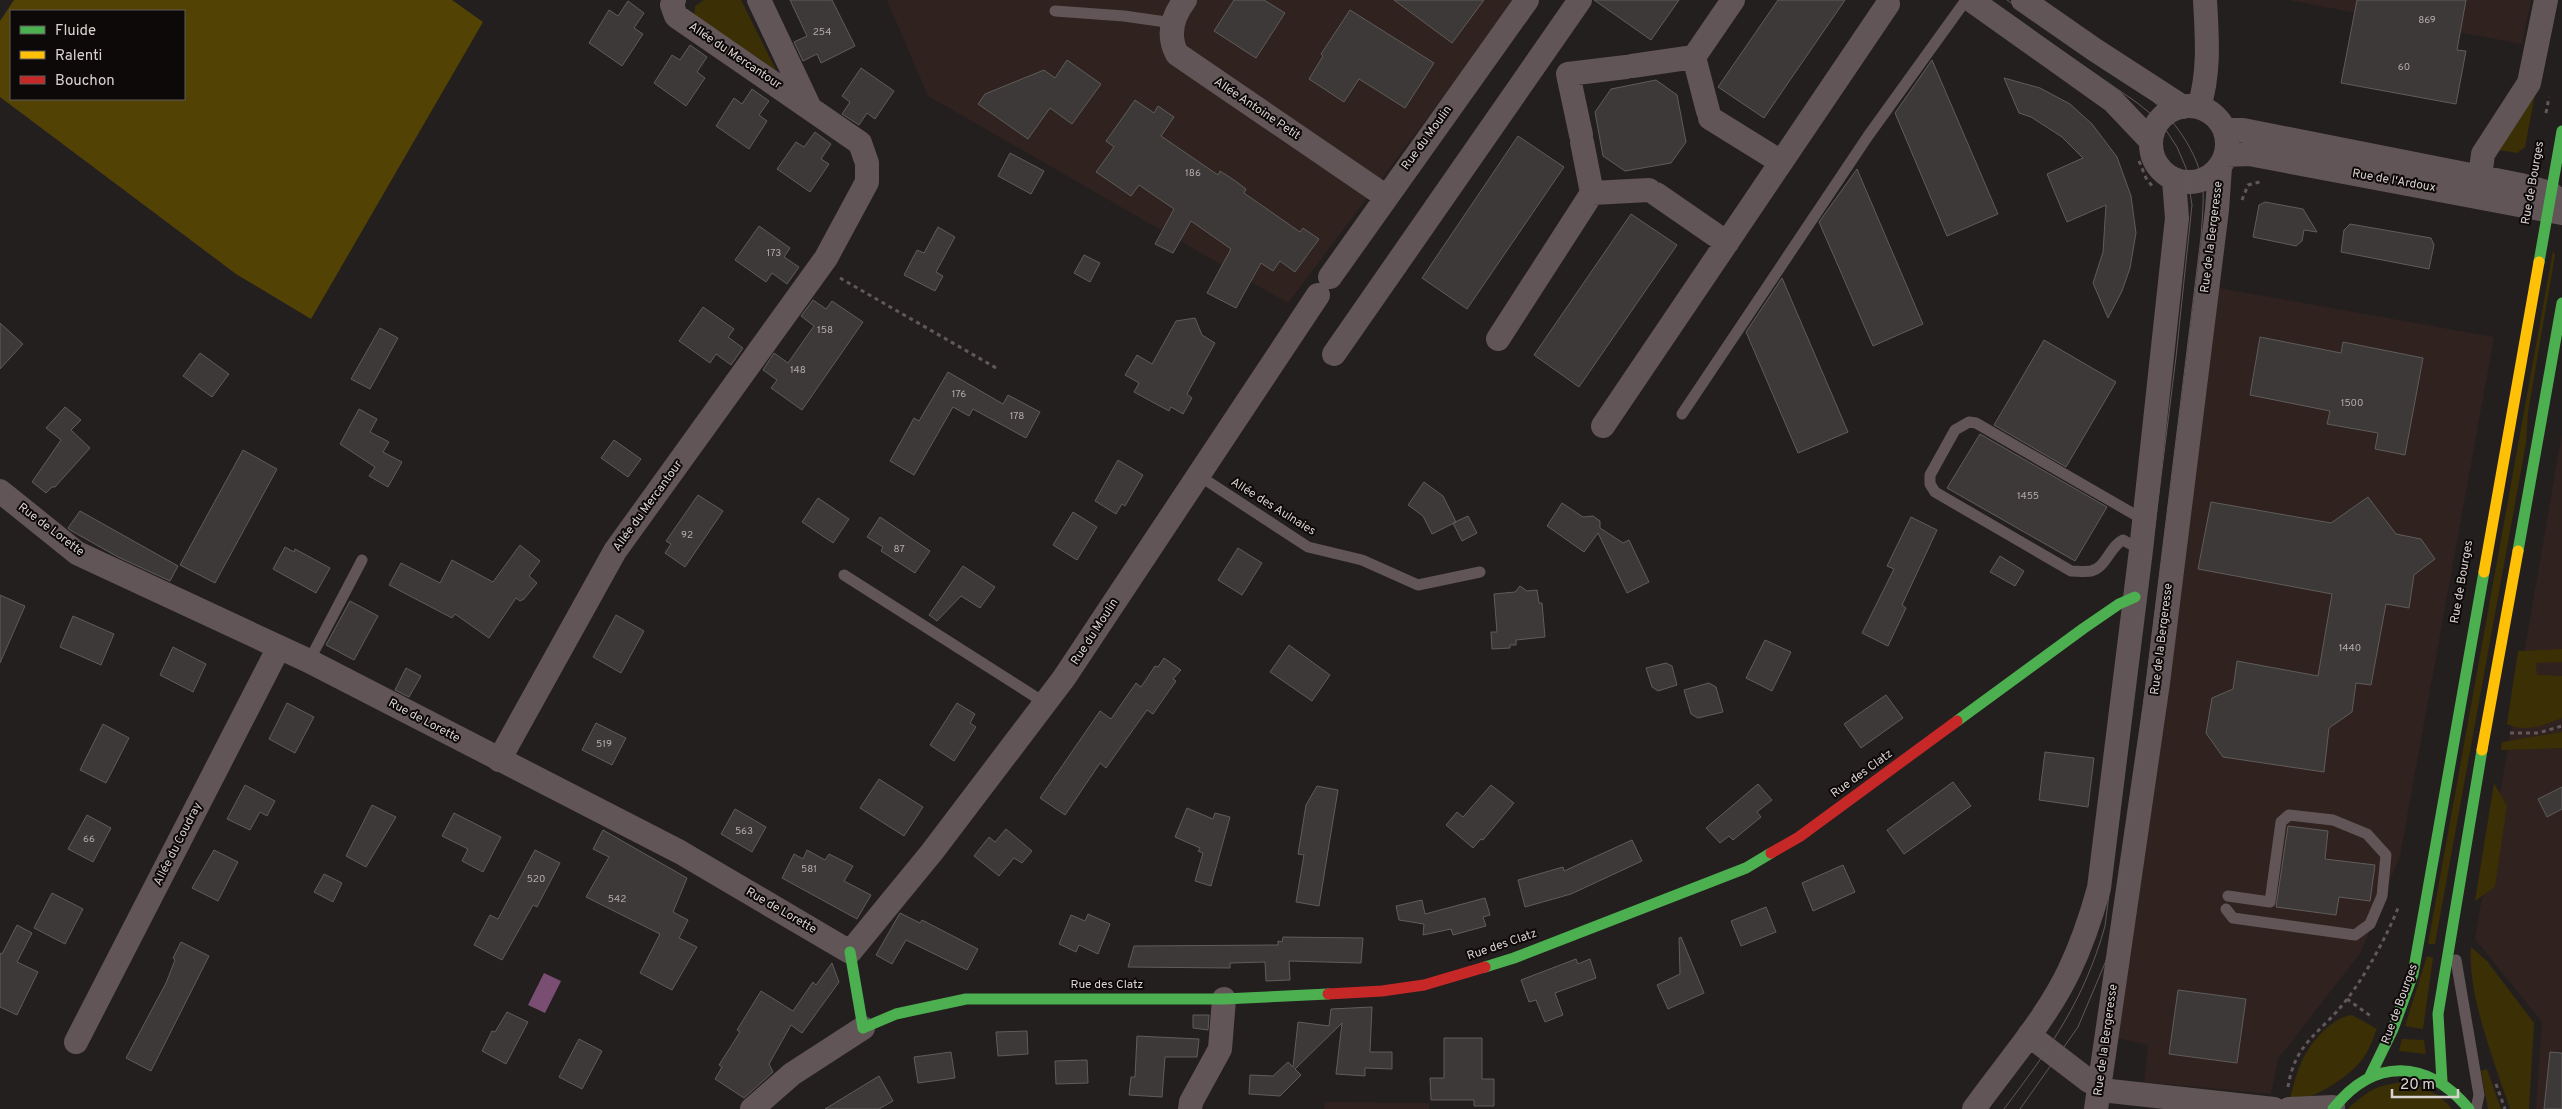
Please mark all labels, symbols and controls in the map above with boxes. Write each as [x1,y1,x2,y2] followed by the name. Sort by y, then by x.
[10,10,185,100] legend
[2418,14,2436,27] house number: 869
[685,19,785,93] street label: Allée du Mercantour
[55,22,96,41] text: Fluide
[813,26,831,39] house number: 254
[55,47,102,66] text: Ralenti
[2398,61,2410,74] house number: 60
[55,72,115,91] text: Bouchon
[1211,74,1303,144] street label: Allée Antoine Petit
[1398,102,1456,174] street label: Rue du Moulin
[2518,140,2548,226] street label: Rue de Bourges
[2351,166,2437,196] street label: Rue de l'Ardoux
[1185,167,1201,180] house number: 186
[2197,180,2227,294] street label: Rue de la Bergeresse
[767,247,781,260] house number: 173
[817,324,833,337] house number: 158
[790,364,806,377] house number: 148
[952,388,966,401] house number: 176
[2341,397,2363,410] house number: 1500
[1010,410,1024,423] house number: 178
[610,457,687,555] street label: Allée du Mercantour
[1227,474,1319,540] street label: Allée des Aulnaies
[2017,490,2039,503] house number: 1455
[15,500,87,560] street label: Rue de Lorette
[681,529,693,542] house number: 92
[2447,539,2477,625] street label: Rue de Bourges
[893,543,905,556] house number: 87
[2147,582,2177,696] street label: Rue de la Bergeresse
[1068,596,1122,668] street label: Rue du Moulin
[2339,642,2361,655] house number: 1440
[385,695,463,747] street label: Rue de Lorette
[596,738,612,751] house number: 519
[1828,746,1896,802] street label: Rue des Clatz
[150,800,206,888] street label: Allée du Coudray
[735,825,753,838] house number: 563
[83,833,95,846] house number: 66
[801,863,817,876] house number: 581
[527,873,545,886] house number: 520
[743,884,819,938] street label: Rue de Lorette
[608,893,626,906] house number: 542
[1465,926,1539,964] street label: Rue des Clatz
[2378,962,2422,1046] street label: Rue de Bourges
[1071,977,1143,993] street label: Rue des Clatz
[2090,983,2122,1097] street label: Rue de la Bergeresse
[2392,1066,2458,1098] scale bar
[2400,1076,2435,1095] text: 20 m

